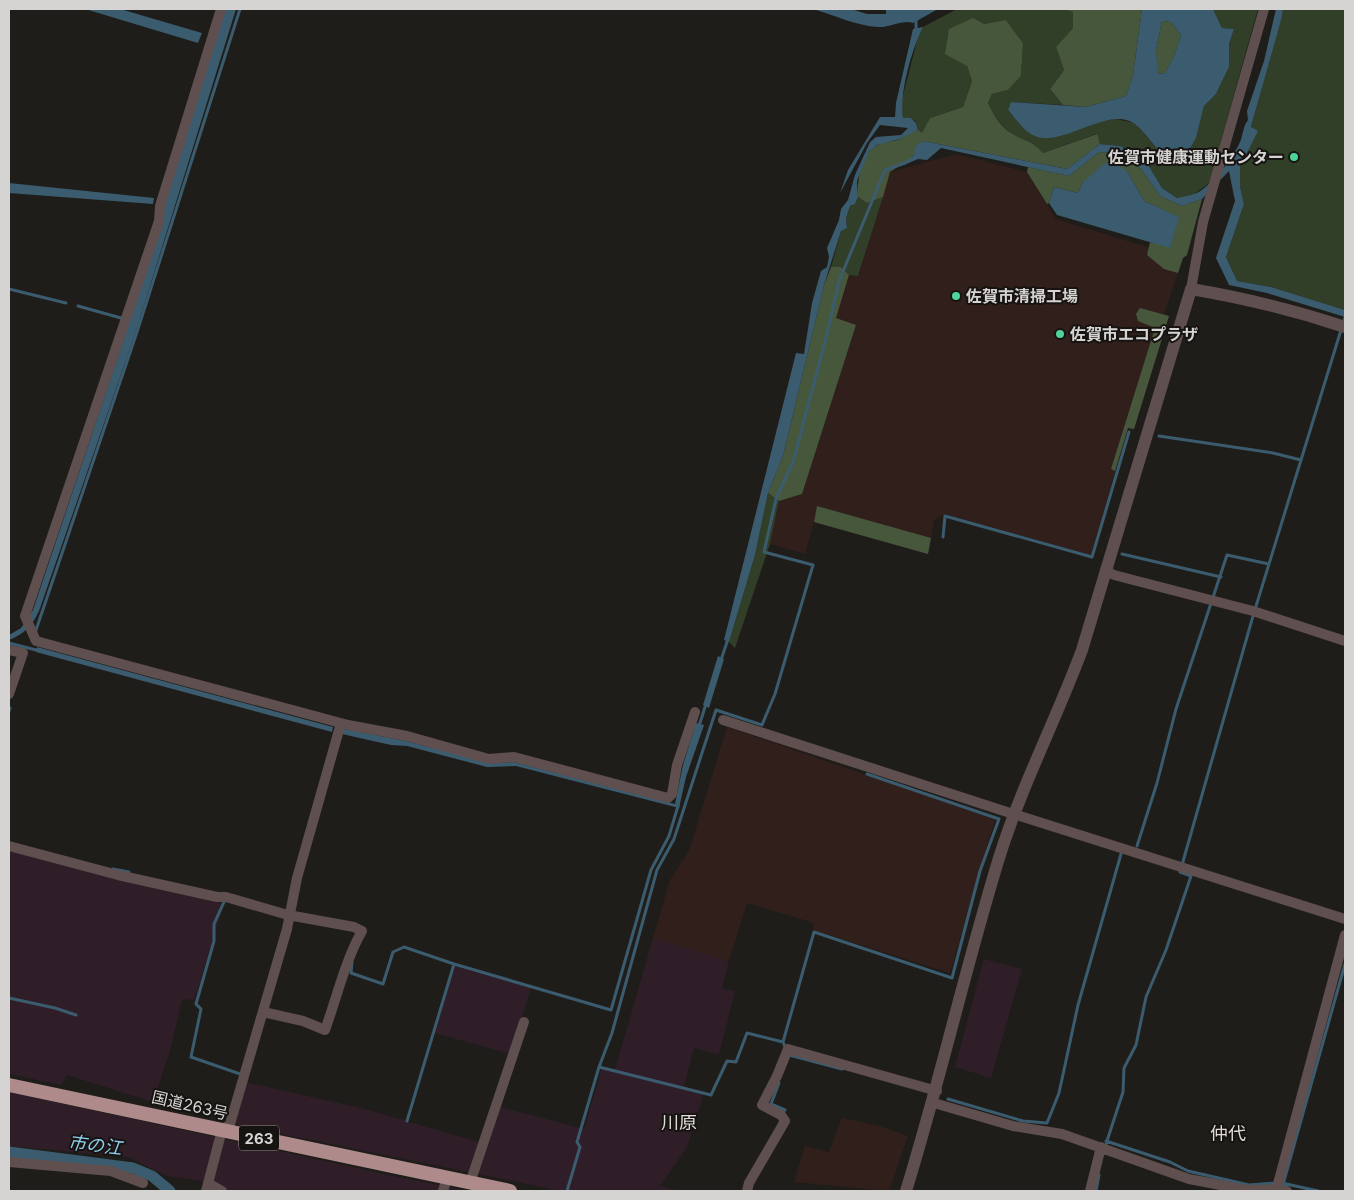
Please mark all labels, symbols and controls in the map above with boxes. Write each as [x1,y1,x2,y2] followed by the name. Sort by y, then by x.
[1107,147,1284,167] place label: 佐賀市健康運動センター
[1288,151,1300,163] marker: 佐賀市健康運動センター
[965,286,1078,306] place label: 佐賀市清掃工場
[950,290,962,302] marker: 佐賀市清掃工場
[1069,324,1198,344] place label: 佐賀市エコプラザ
[1054,328,1066,340] marker: 佐賀市エコプラザ
[150,1087,230,1123] street label: 国道263号
[661,1112,697,1133] district label: 川原
[1210,1123,1246,1144] district label: 仲代
[239,1126,279,1150] road number: 263
[67,1131,125,1159] water label: 市の江

